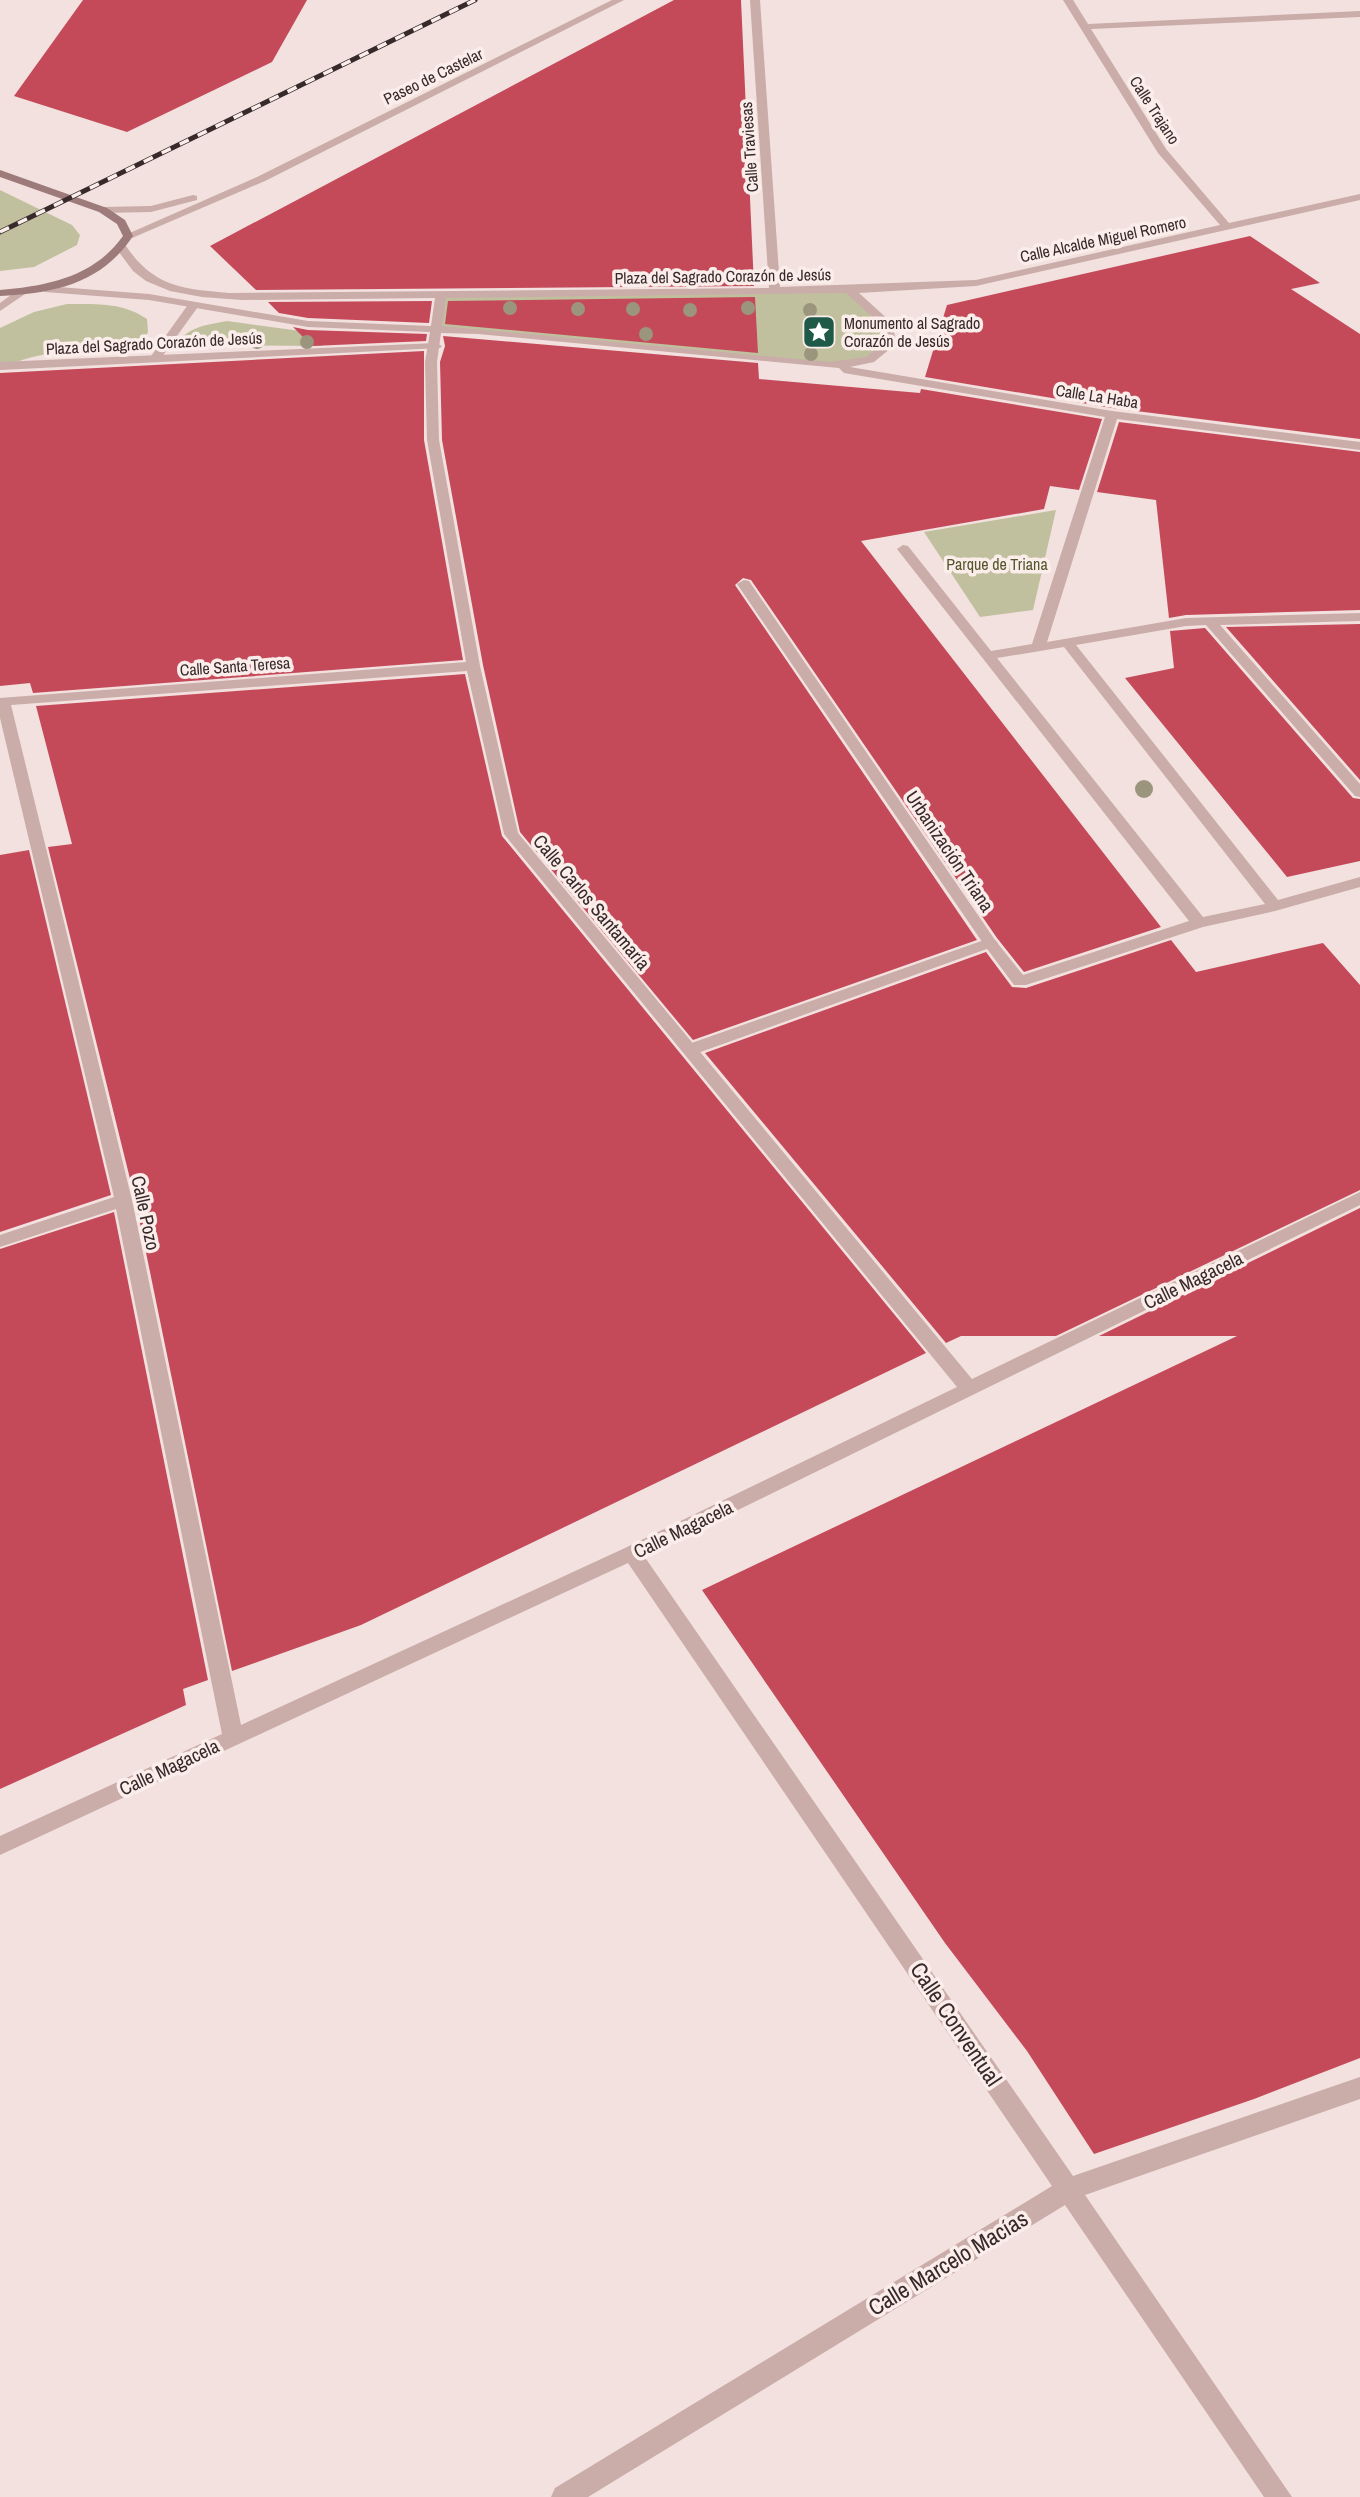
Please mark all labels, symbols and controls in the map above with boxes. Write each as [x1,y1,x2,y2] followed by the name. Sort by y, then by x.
[380,42,487,110] street label: Paseo de Castelar
[1125,72,1185,148] street label: Calle Trajano
[735,101,763,193] street label: Calle Traviesas
[1018,211,1188,267] street label: Calle Alcalde Miguel Romero
[615,263,831,289] street label: Plaza del Sagrado Corazón de Jesús
[844,312,980,352] place label: Monumento al Sagrado Corazón de Jesús
[800,313,838,351] place icon: Monumento al Sagrado Corazón de Jesús
[45,326,263,360] street label: Plaza del Sagrado Corazón de Jesús
[1054,379,1140,413] street label: Calle La Haba
[946,553,1048,575] park label: Parque de Triana
[179,651,292,681] street label: Calle Santa Teresa
[900,785,1000,917] street label: Urbanización Triana
[527,829,657,976] street label: Calle Carlos Santamaría
[125,1173,167,1253] street label: Calle Pozo
[1139,1245,1247,1315] street label: Calle Magacela
[629,1494,737,1564] street label: Calle Magacela
[115,1732,223,1801] street label: Calle Magacela
[903,1956,1009,2092] street label: Calle Conventual
[862,2203,1033,2323] street label: Calle Marcelo Macías

